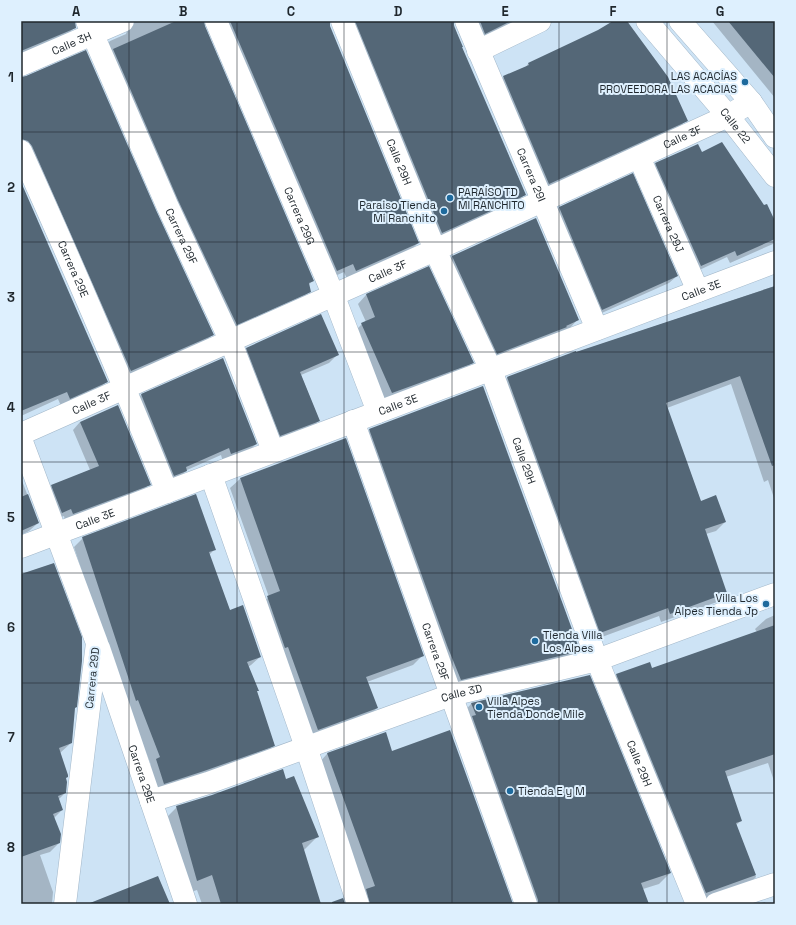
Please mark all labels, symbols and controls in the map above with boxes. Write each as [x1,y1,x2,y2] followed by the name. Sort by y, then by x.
[72,3,81,20] text: A
[179,3,188,20] text: B
[287,3,295,20] text: C
[394,3,403,20] text: D
[501,3,509,20] text: E
[610,3,617,20] text: F
[716,3,724,20] text: G
[49,28,94,58] street label: Calle 3H
[8,69,14,86] text: 1
[600,69,737,96] place label: LAS ACACÍAS PROVEEDORA LAS ACACIAS
[740,77,750,87] marker: LAS ACACÍAS PROVEEDORA LAS ACACIAS
[717,105,754,146] street label: Calle 22
[661,122,704,152] street label: Calle 3F
[384,137,415,187] street label: Calle 29H
[514,146,549,204] street label: Carrera 29I
[7,179,15,196] text: 2
[281,185,318,247] street label: Carrera 29G
[458,185,525,212] place label: PARAÍSO TD MI RANCHITO
[445,193,455,203] marker: PARAÍSO TD MI RANCHITO
[650,193,687,255] street label: Carrera 29J
[359,198,437,225] place label: Paraiso Tienda Mi Ranchito
[162,206,201,267] street label: Carrera 29F
[439,206,449,216] marker: Paraiso Tienda Mi Ranchito
[55,238,92,299] street label: Carrera 29E
[366,256,409,286] street label: Calle 3F
[679,276,723,304] street label: Calle 3E
[7,289,15,306] text: 3
[70,388,113,417] street label: Calle 3F
[376,391,420,418] street label: Calle 3E
[7,399,15,416] text: 4
[509,435,539,486] street label: Calle 29H
[73,505,117,533] street label: Calle 3E
[7,509,15,526] text: 5
[675,591,758,618] place label: Villa Los Alpes Tienda Jp
[761,599,771,609] marker: Villa Los Alpes Tienda Jp
[7,619,15,636] text: 6
[419,621,452,683] street label: Carrera 29F
[543,628,603,655] place label: Tienda Villa Los Alpes
[530,636,540,646] marker: Tienda Villa Los Alpes
[82,647,102,709] street label: Carrera 29D
[439,681,484,705] street label: Calle 3D
[487,694,584,721] place label: Villa Alpes Tienda Donde Mile
[474,702,484,712] marker: Villa Alpes Tienda Donde Mile
[7,729,15,746] text: 7
[624,738,655,788] street label: Calle 29H
[125,743,158,805] street label: Carrera 29E
[518,784,585,798] place label: Tienda E y M
[505,786,515,796] marker: Tienda E y M
[7,839,15,856] text: 8

